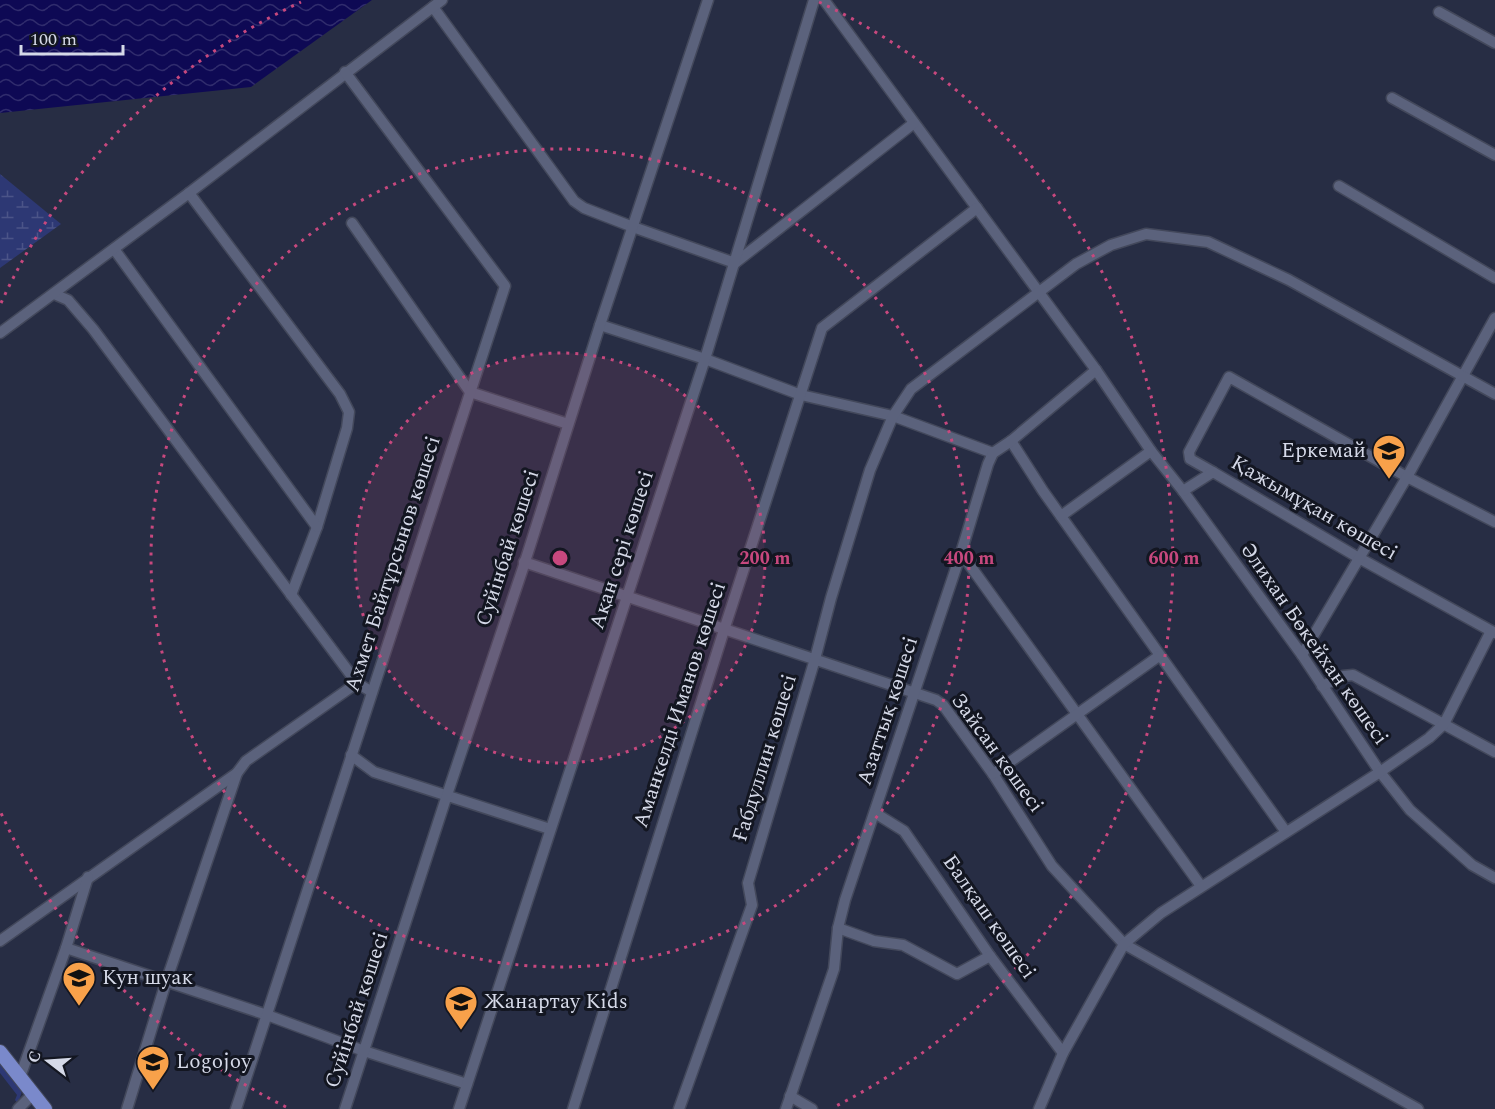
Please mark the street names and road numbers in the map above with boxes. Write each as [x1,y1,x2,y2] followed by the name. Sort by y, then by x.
[337,432,449,696] street label: Ахмет Байтұрсынов көшесі
[1225,447,1403,569] street label: Қажымұқан көшесі
[468,466,548,630] street label: Суйінбай көшесі
[581,467,663,633] street label: Ақан сері көшесі
[1232,536,1396,752] street label: Әлихан Бөкейхан көшесі
[625,578,735,832] street label: Аманкелді Иманов көшесі
[849,632,927,790] street label: Азаттық көшесі
[724,670,806,846] street label: Ғабдуллин көшесі
[943,687,1051,819] street label: Зайсан көшесі
[934,848,1044,986] street label: Балқаш көшесі
[317,928,397,1092] street label: Суйінбай көшесі

